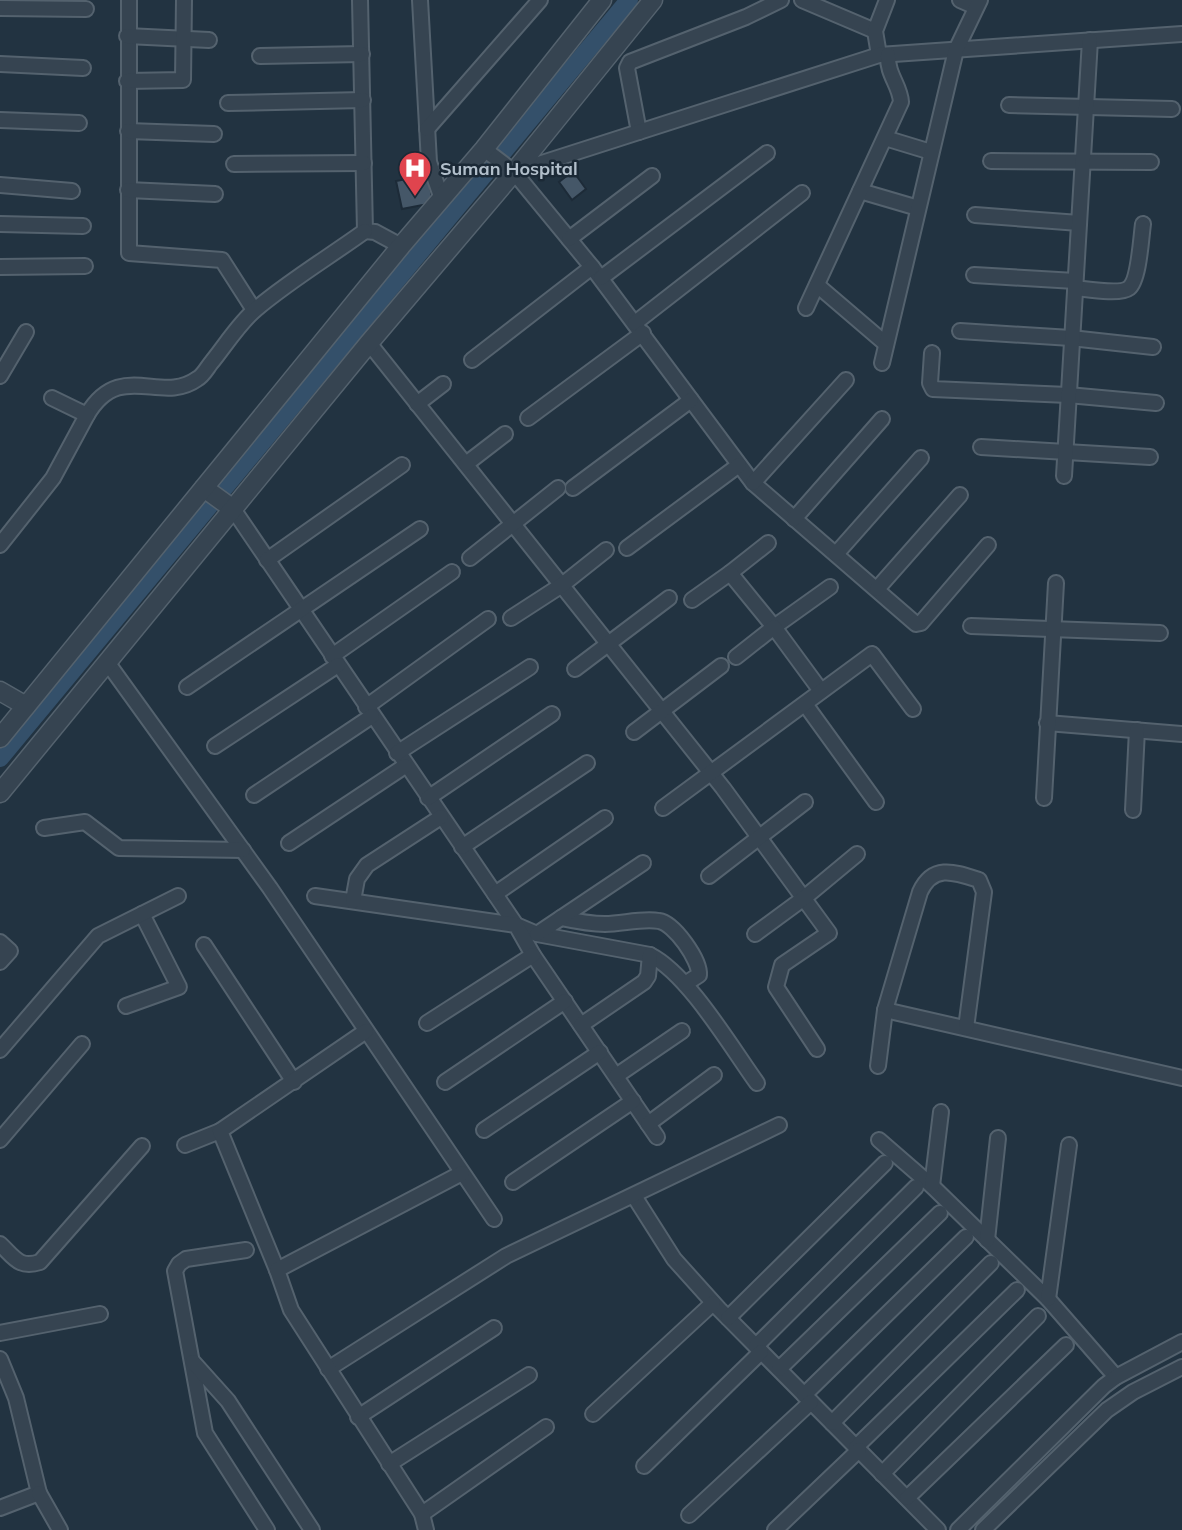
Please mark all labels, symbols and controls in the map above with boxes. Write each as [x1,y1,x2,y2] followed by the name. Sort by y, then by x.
[396,149,434,198] hospital icon: Suman Hospital
[440,157,578,180] place label: Suman Hospital

